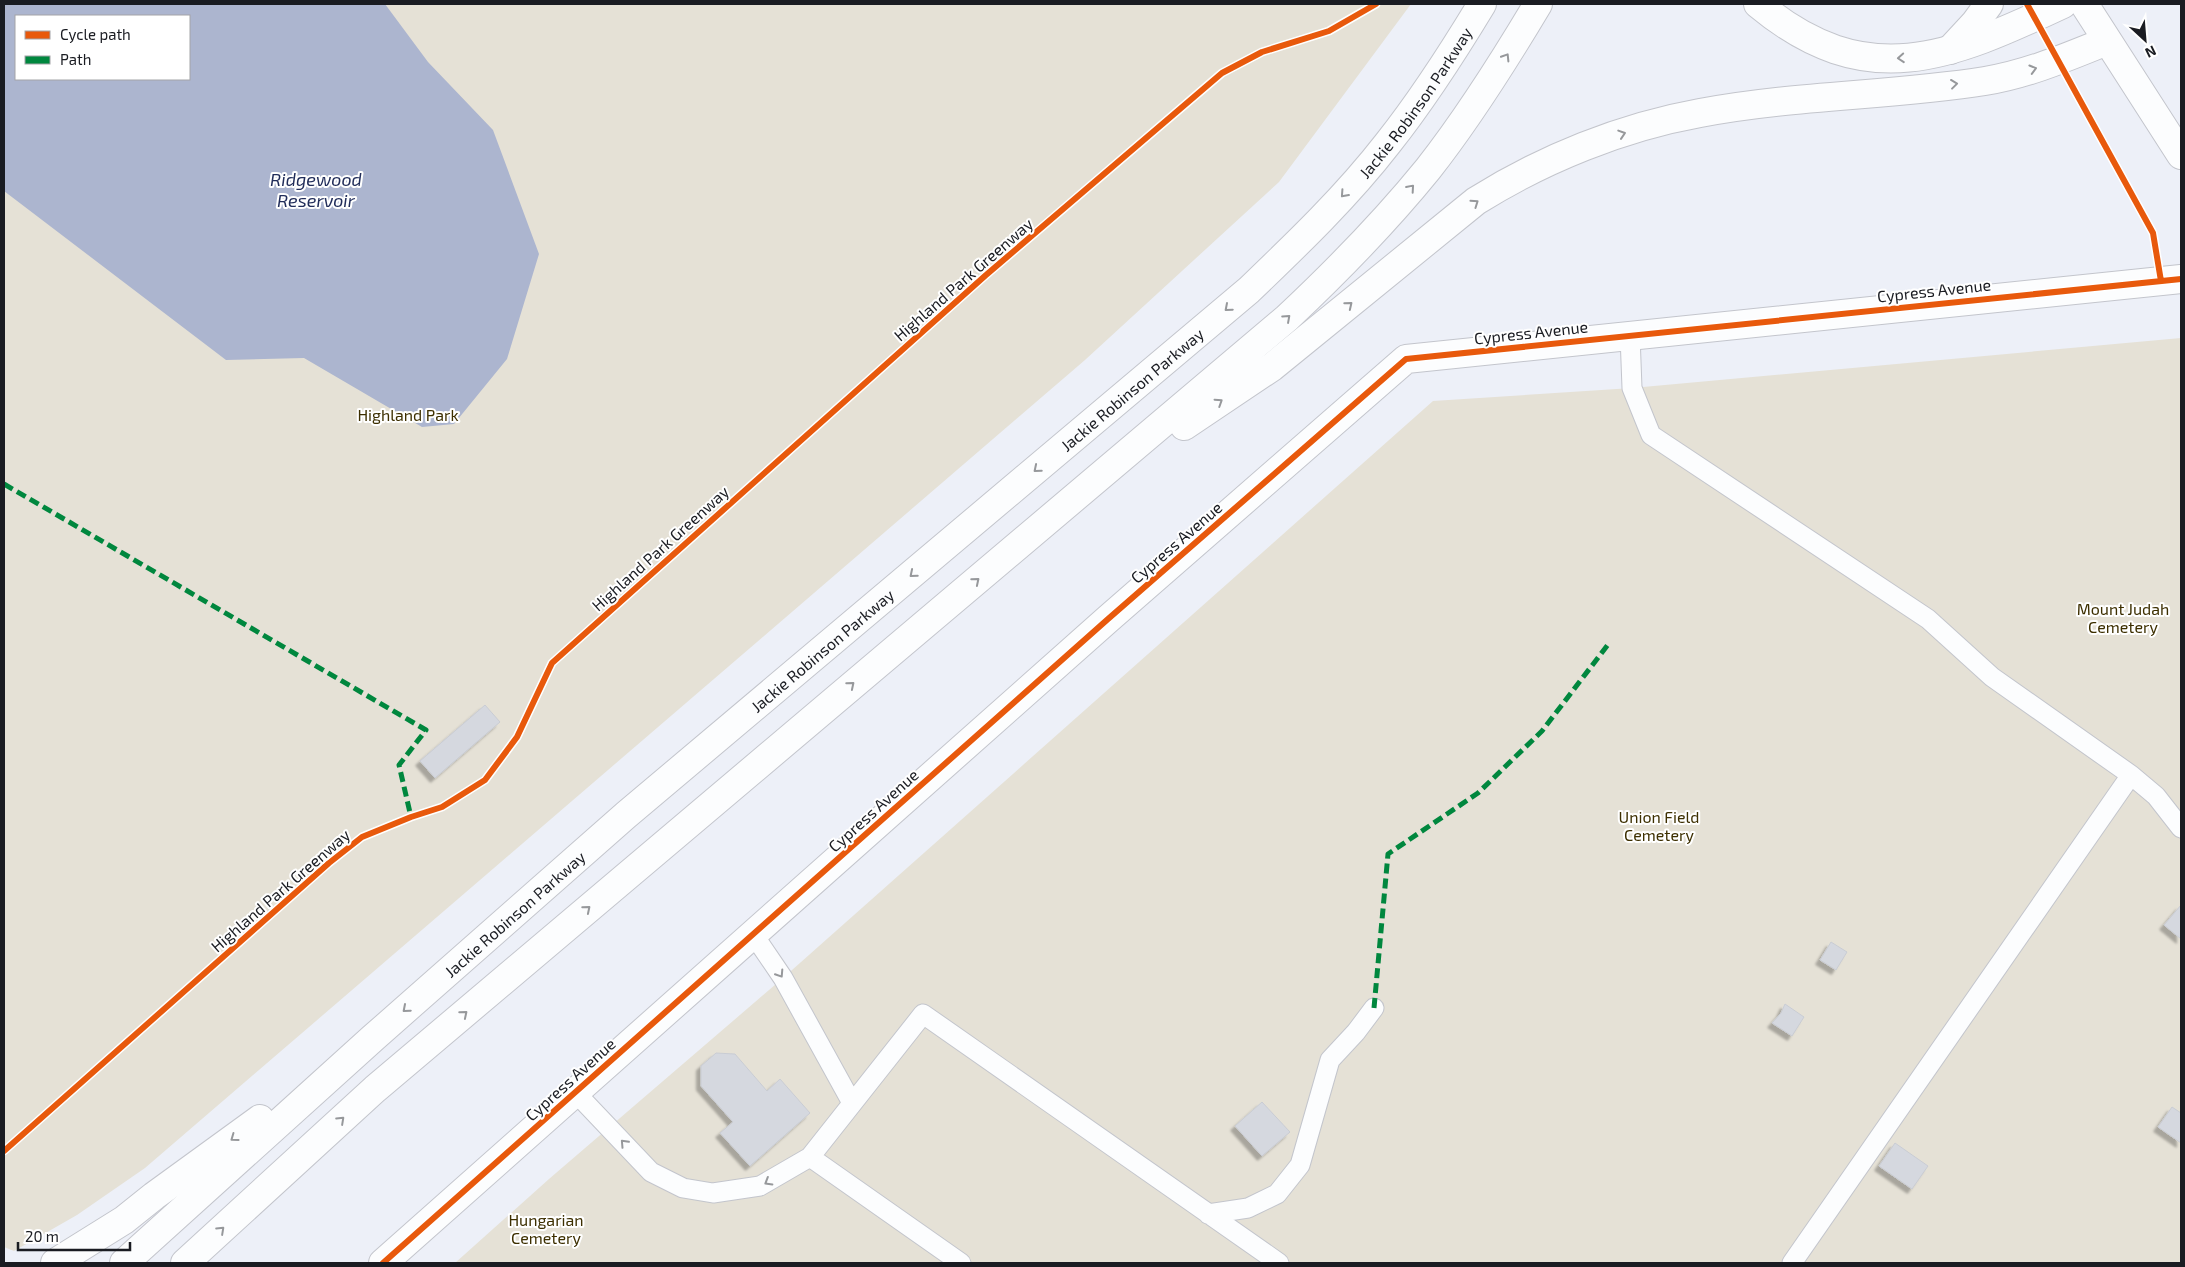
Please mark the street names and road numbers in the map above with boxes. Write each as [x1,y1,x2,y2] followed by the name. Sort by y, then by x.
[1354,23,1475,181] street label: Jackie Robinson Parkway
[890,213,1037,344] street label: Highland Park Greenway
[1876,275,1992,305] street label: Cypress Avenue
[1473,317,1589,347] street label: Cypress Avenue
[1056,323,1207,455] street label: Jackie Robinson Parkway
[588,481,733,615] street label: Highland Park Greenway
[1127,497,1225,587] street label: Cypress Avenue
[747,584,898,716] street label: Jackie Robinson Parkway
[824,765,922,855] street label: Cypress Avenue
[207,824,354,955] street label: Highland Park Greenway
[440,846,589,980] street label: Jackie Robinson Parkway
[521,1034,619,1124] street label: Cypress Avenue

